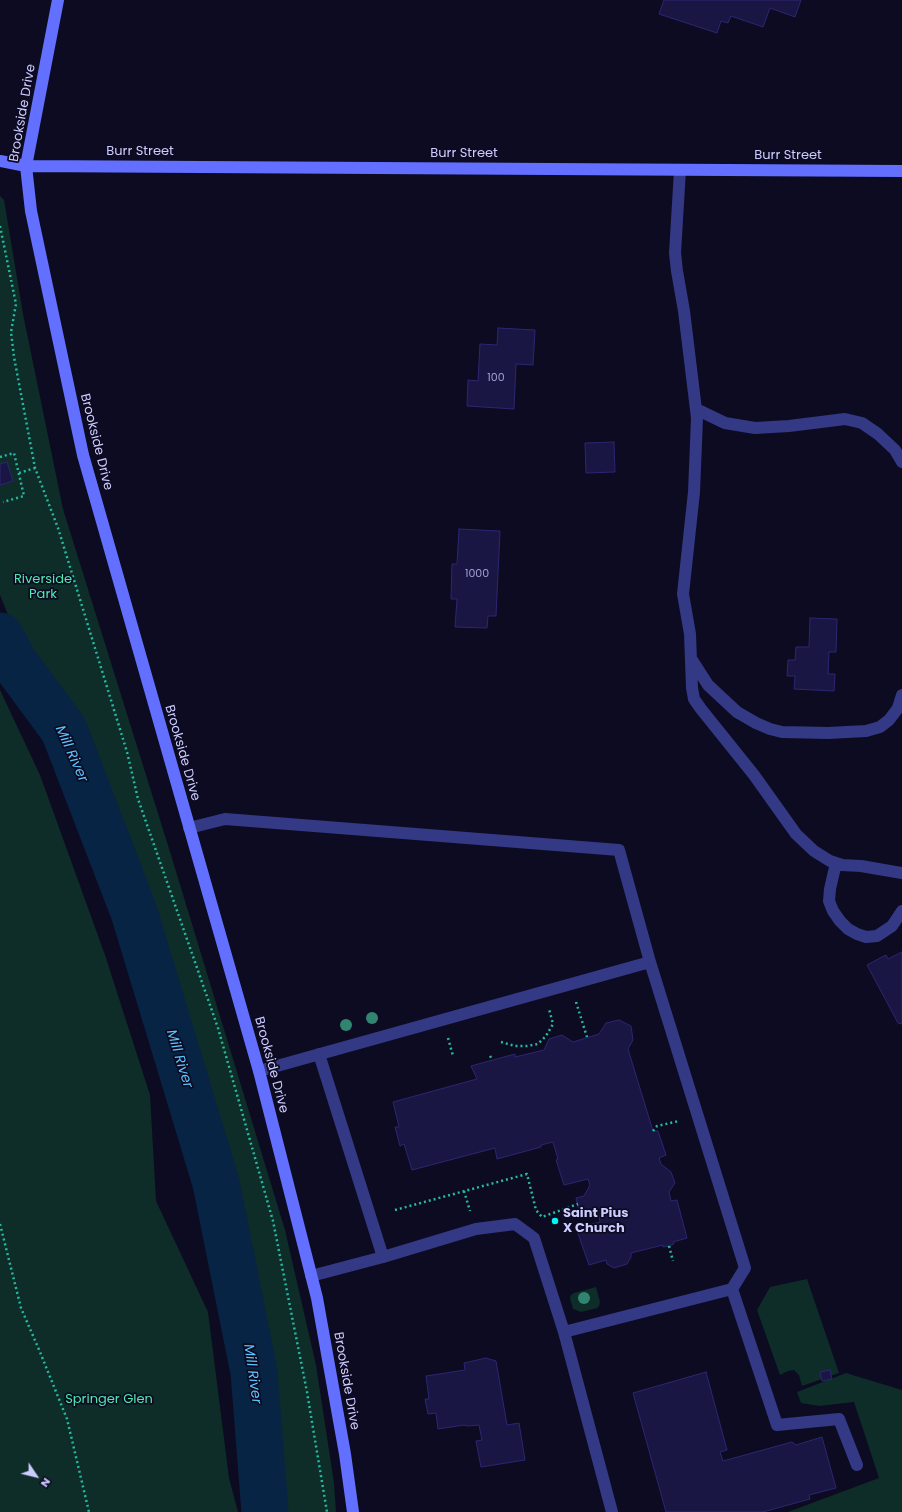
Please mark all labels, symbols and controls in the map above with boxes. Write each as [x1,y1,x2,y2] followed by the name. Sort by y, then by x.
[7,63,39,163] street label: Brookside Drive
[106,144,174,160] street label: Burr Street
[430,146,498,162] street label: Burr Street
[754,148,822,164] street label: Burr Street
[487,371,505,385] house number: 100
[76,392,116,492] street label: Brookside Drive
[465,567,489,581] house number: 1000
[14,572,72,603] park label: Riverside Park
[161,703,203,803] street label: Brookside Drive
[51,723,91,785] water label: Mill River
[251,1015,291,1115] street label: Brookside Drive
[162,1028,196,1090] water label: Mill River
[563,1206,628,1237] place label: Saint Pius X Church
[550,1216,560,1226] marker: Saint Pius X Church
[330,1331,362,1431] street label: Brookside Drive
[239,1343,265,1405] water label: Mill River
[65,1392,153,1408] park label: Springer Glen
[16,1456,56,1496] north arrow
[37,1475,55,1491] text: N

